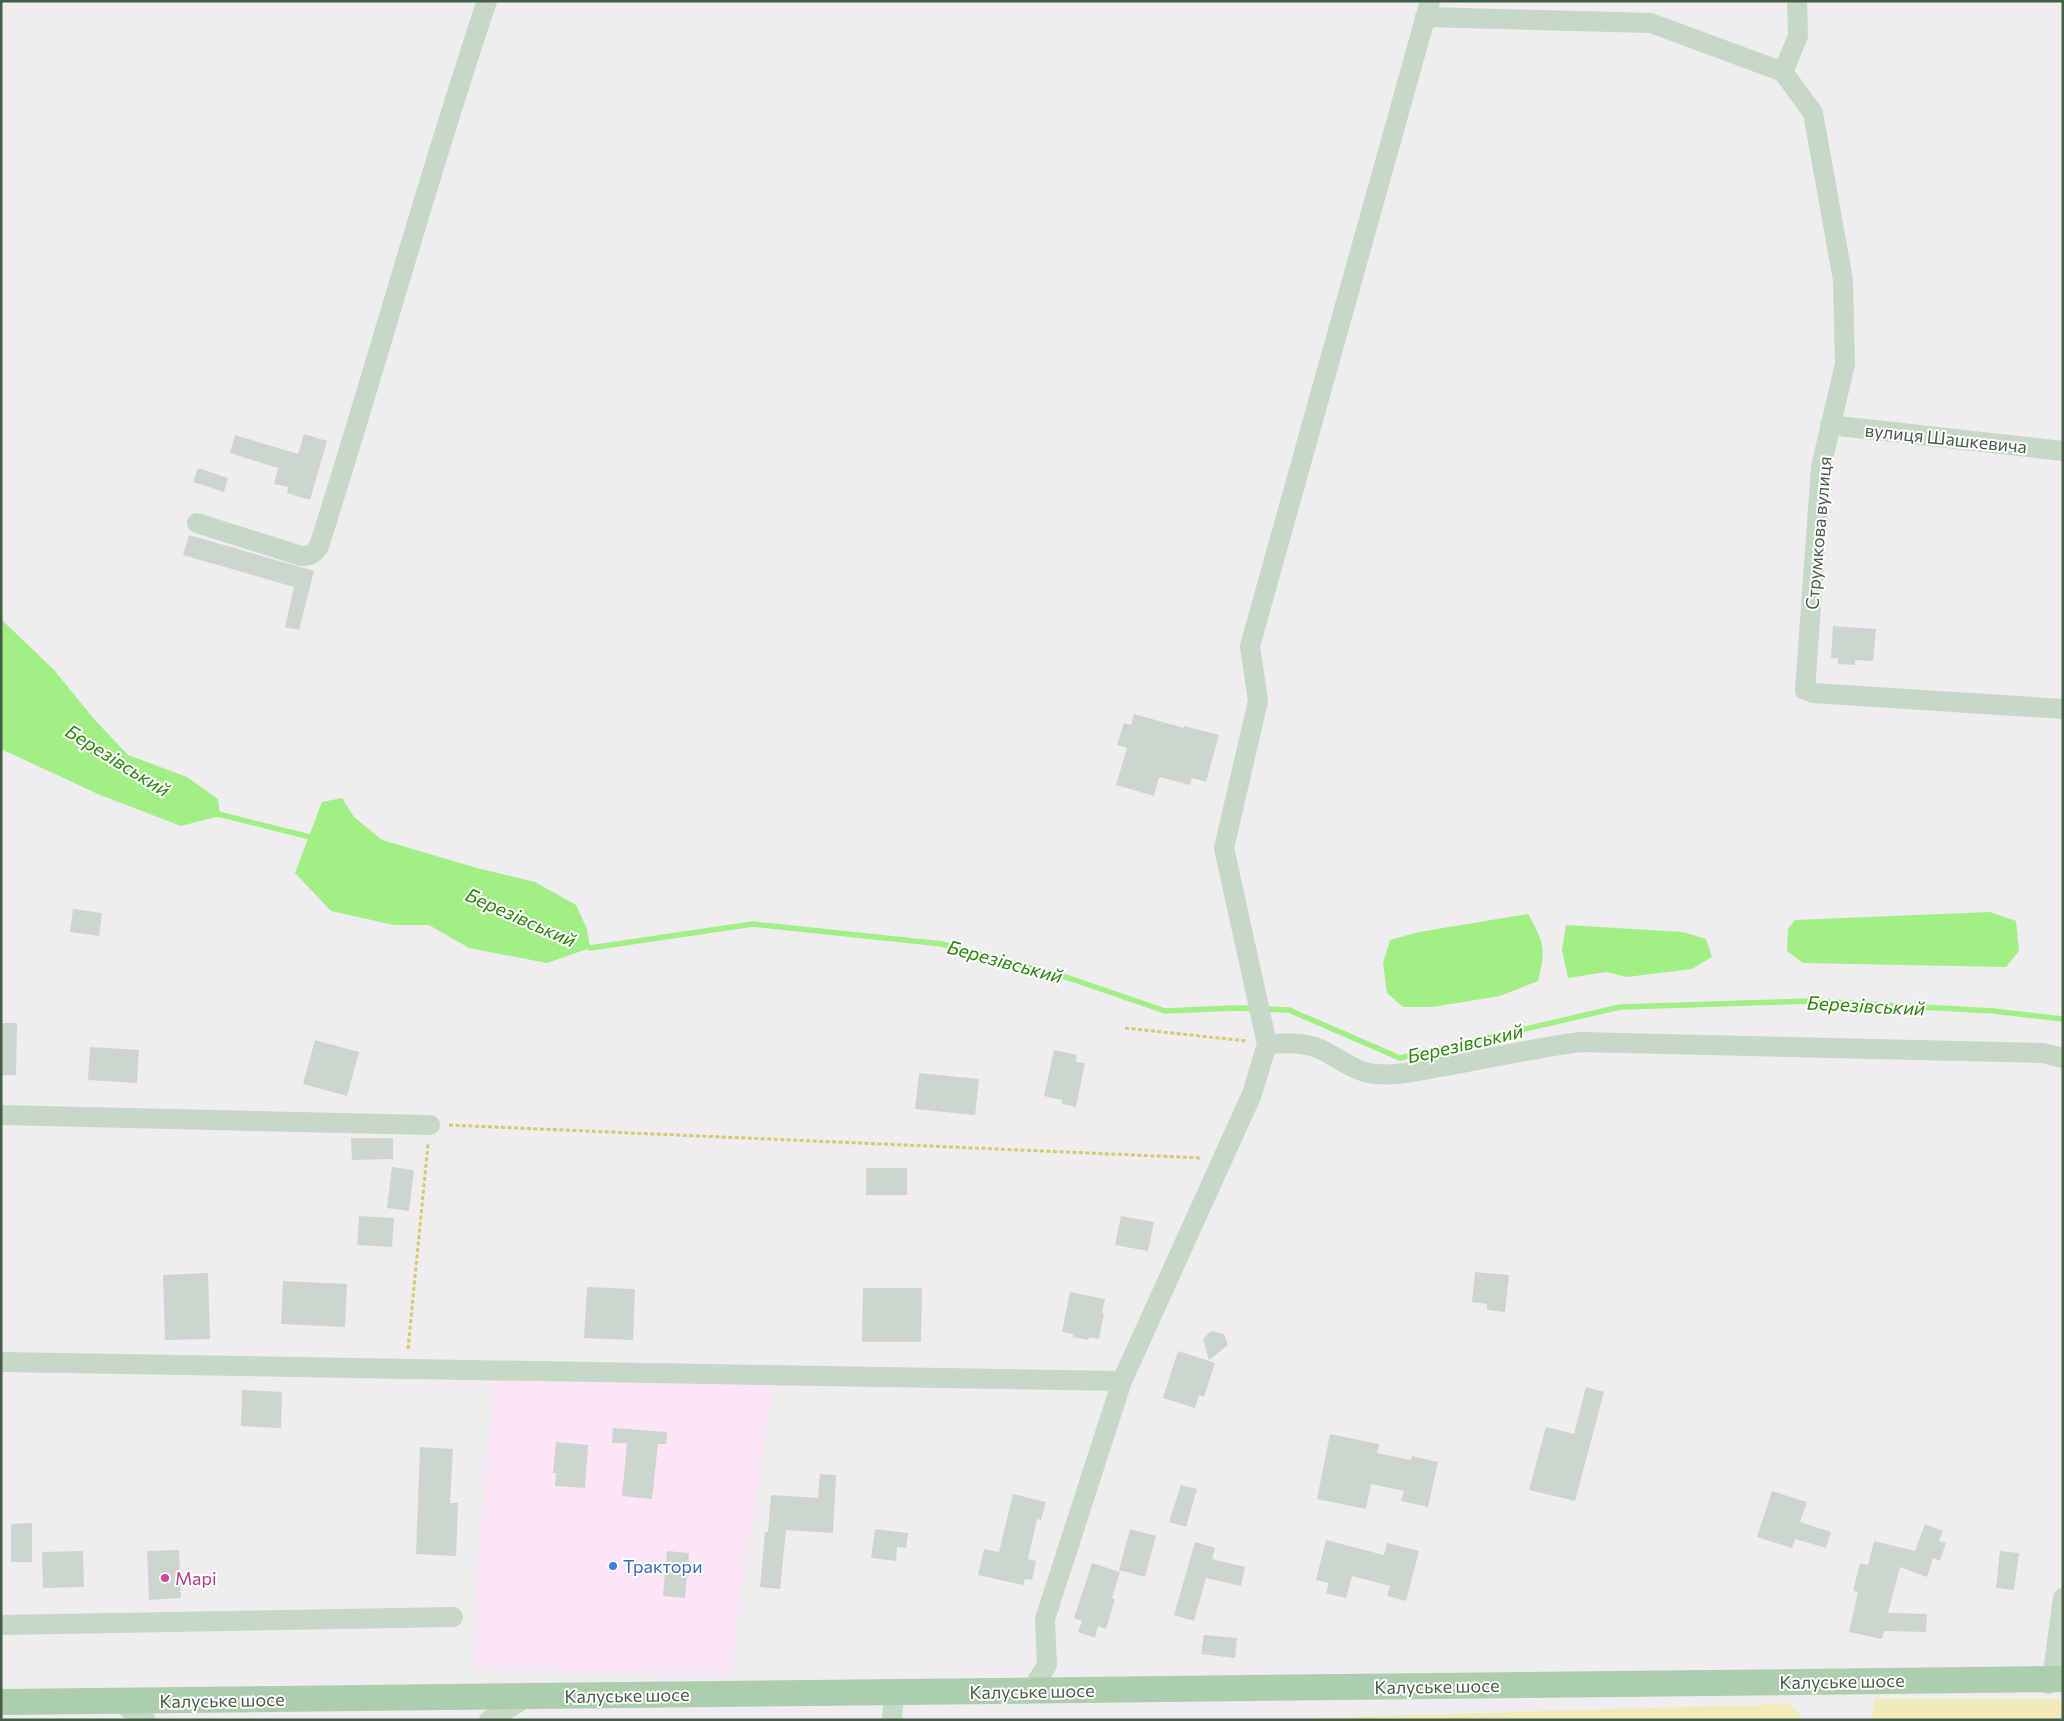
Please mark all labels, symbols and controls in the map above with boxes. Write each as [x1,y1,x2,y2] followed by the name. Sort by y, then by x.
[1864,419,2028,457] street label: вулиця Шашкевича
[1800,455,1836,611] street label: Струмкова вулиця
[62,719,174,801] water label: Березівський
[462,882,580,952] water label: Березівський
[945,935,1065,987] water label: Березівський
[1806,990,1926,1020] water label: Березівський
[1405,1018,1525,1068] water label: Березівський
[623,1555,702,1577] place label: Трактори
[607,1560,619,1572] marker: Трактори
[175,1567,217,1589] place label: Марі
[159,1572,171,1584] marker: Марі
[1779,1669,1905,1693] street label: Калуське шосе
[1374,1674,1500,1698] street label: Калуське шосе
[969,1679,1095,1703] street label: Калуське шосе
[564,1683,690,1707] street label: Калуське шосе
[159,1688,285,1712] street label: Калуське шосе

